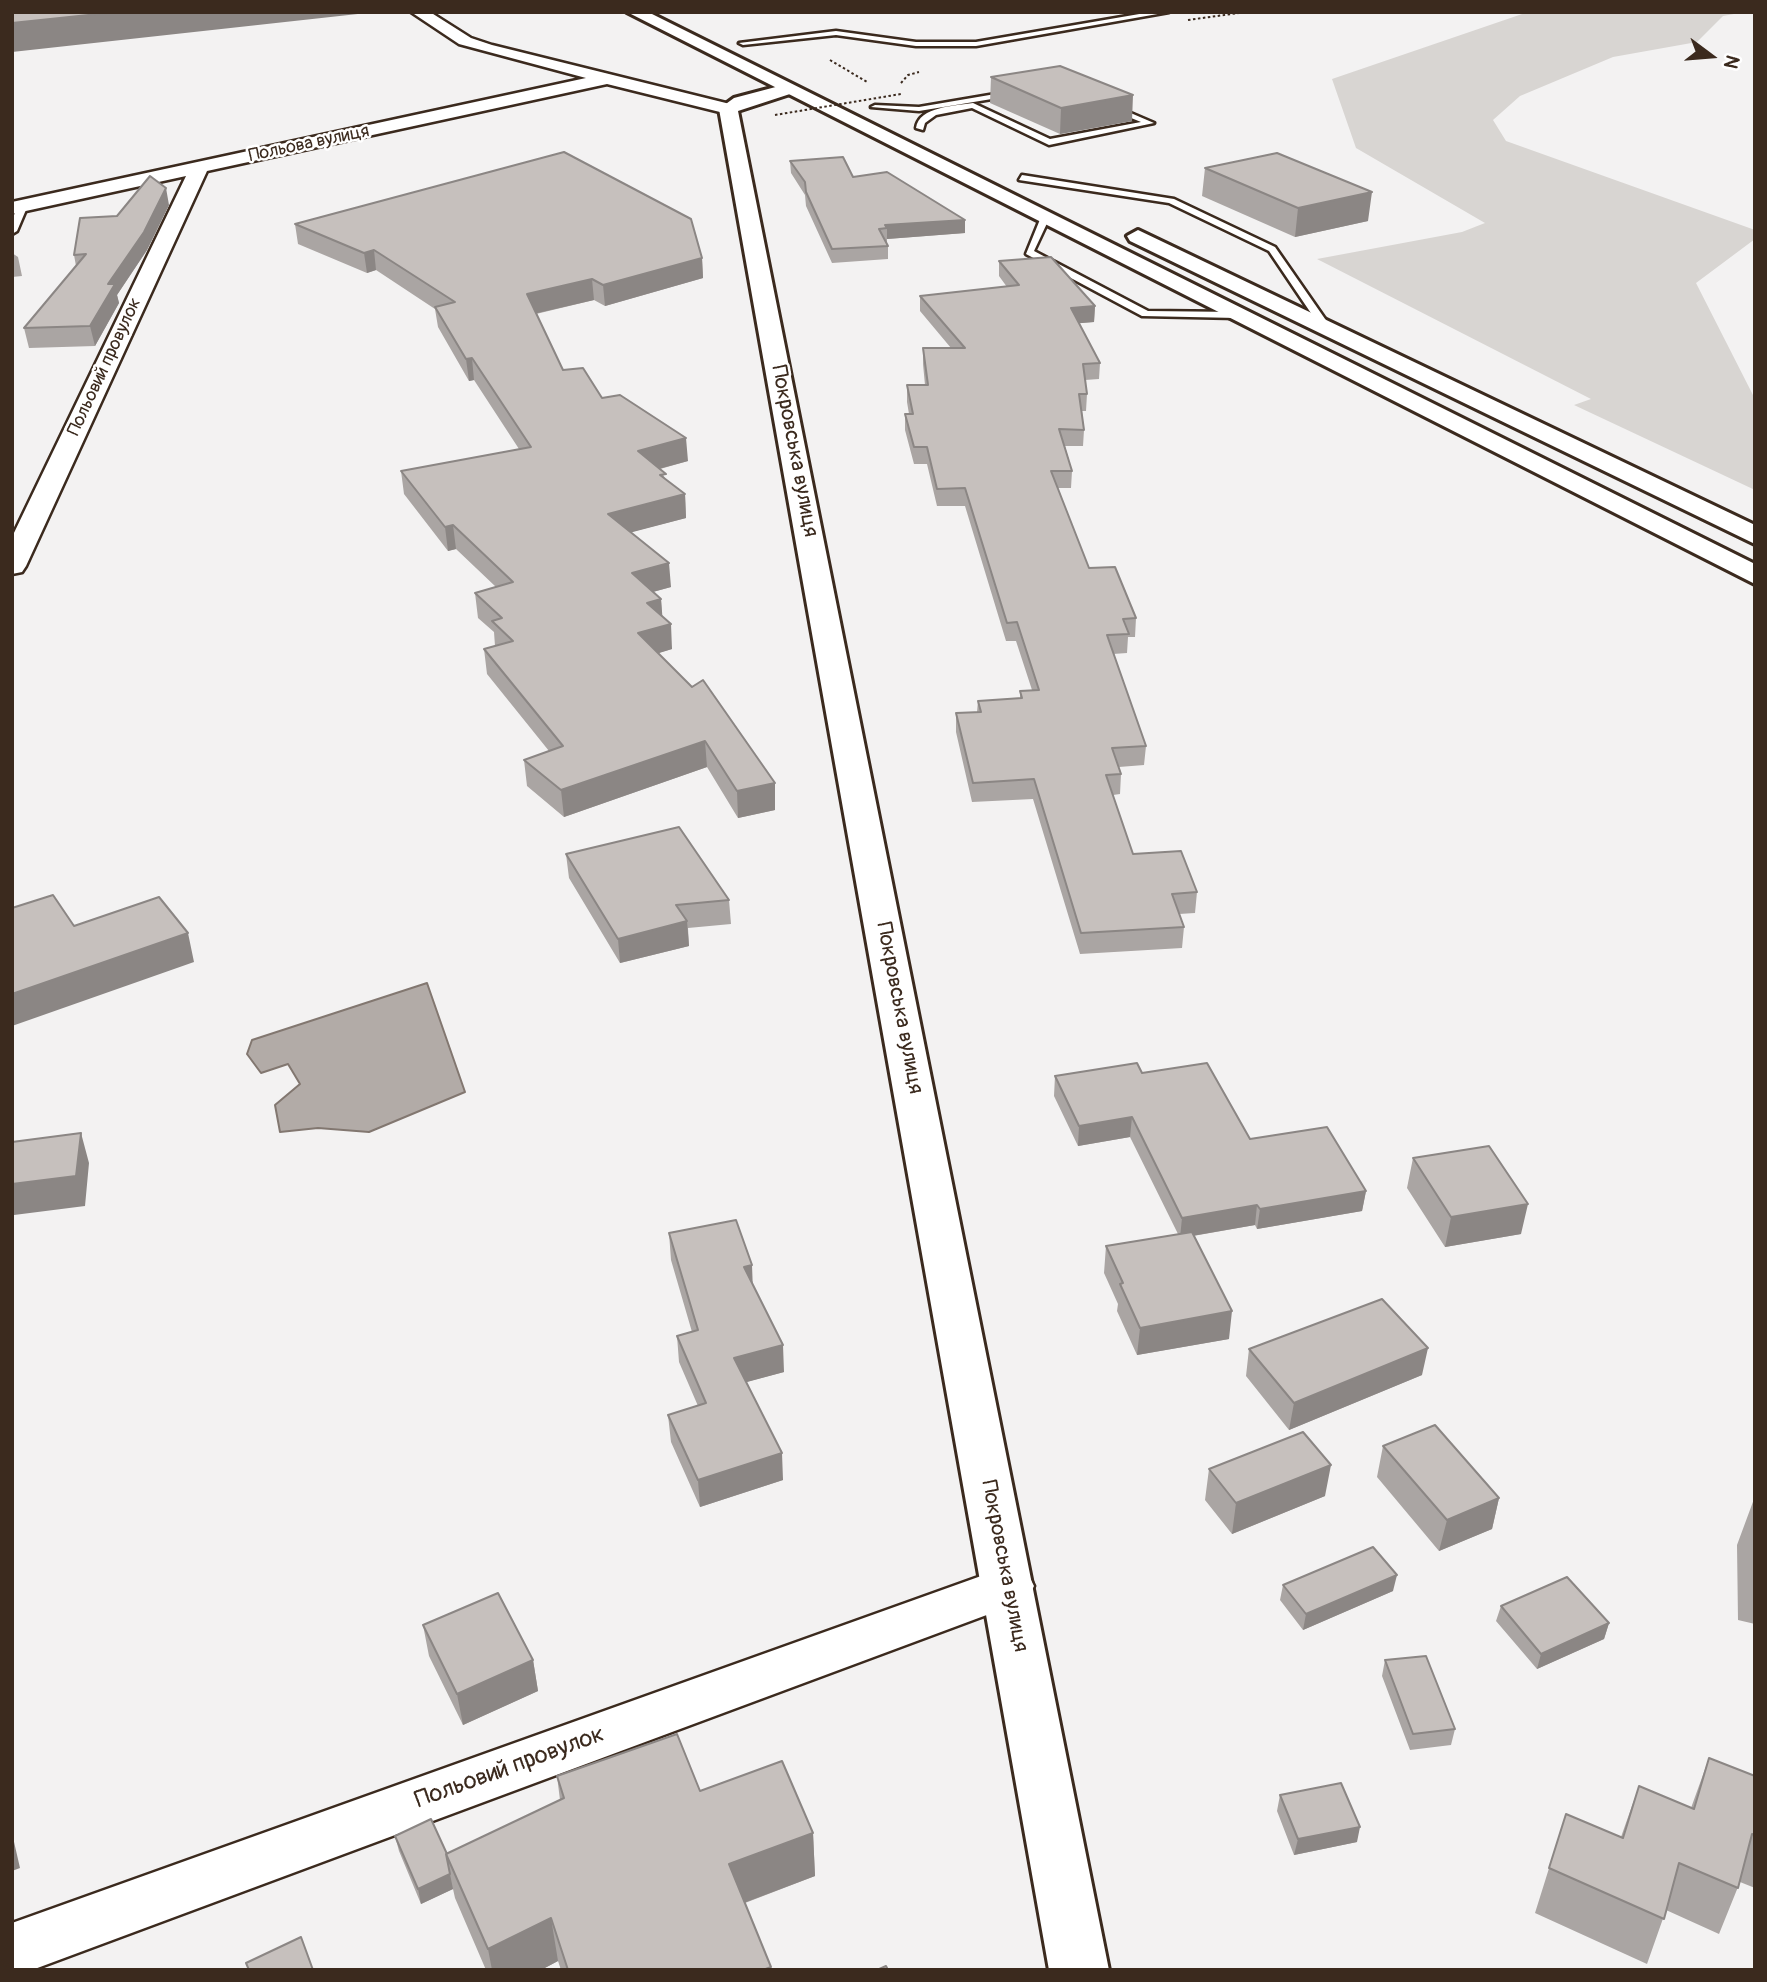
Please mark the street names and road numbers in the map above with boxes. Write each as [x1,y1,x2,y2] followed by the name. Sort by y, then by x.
[247,121,371,167] street label: Польова вулиця
[64,295,146,439] street label: Польовий провулок
[765,363,823,539] street label: Покровська вулиця
[870,920,928,1096] street label: Покровська вулиця
[975,1478,1033,1654] street label: Покровська вулиця
[411,1720,609,1816] street label: Польовий провулок

